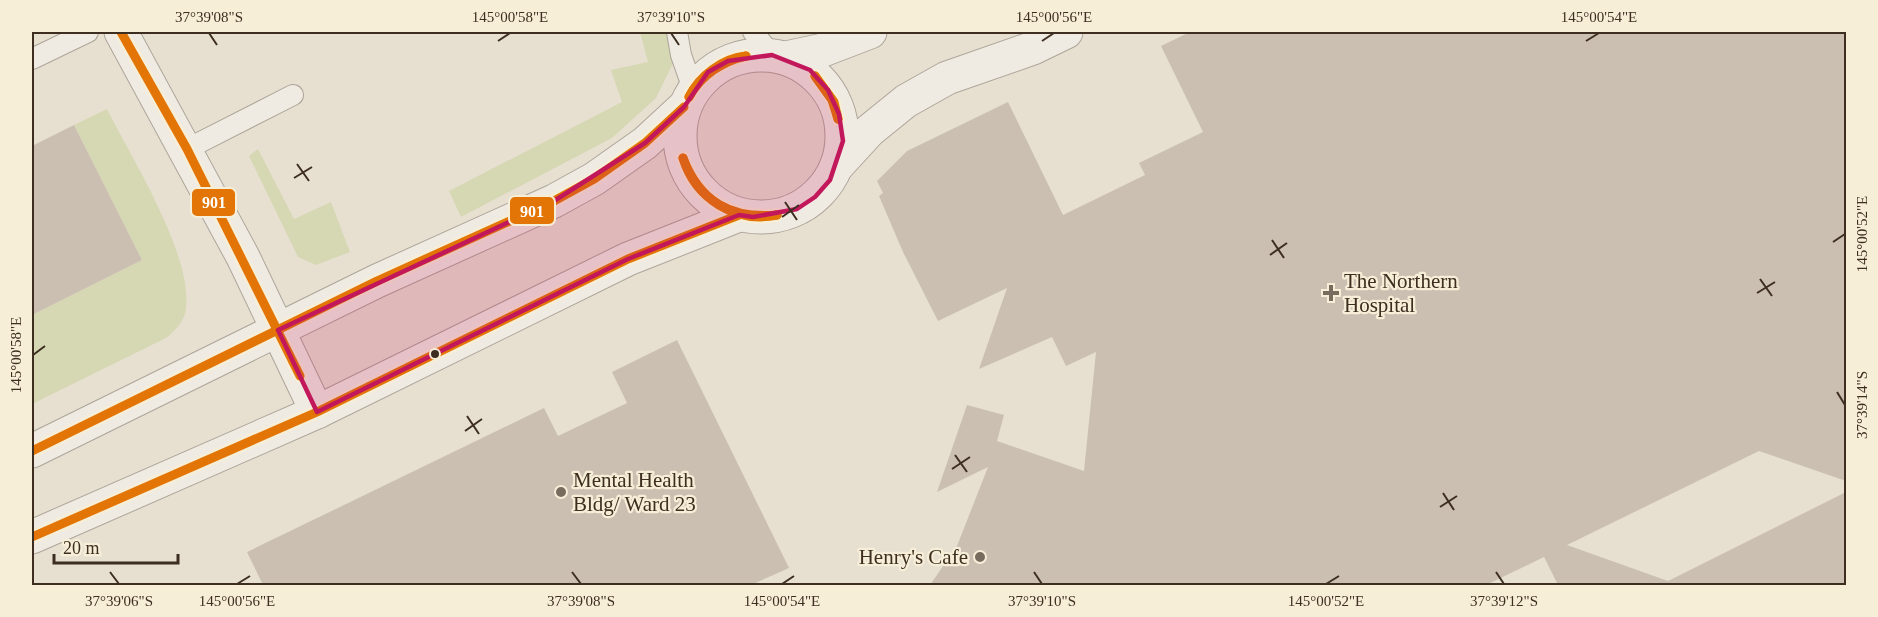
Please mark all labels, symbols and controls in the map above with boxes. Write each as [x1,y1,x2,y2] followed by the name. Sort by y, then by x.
[175,9,243,25] text: 37°39'08"S
[472,9,548,25] text: 145°00'58"E
[637,9,705,25] text: 37°39'10"S
[1016,9,1092,25] text: 145°00'56"E
[1561,9,1637,25] text: 145°00'54"E
[191,188,236,217] line badge: 901
[202,194,226,211] text: 901
[509,196,555,225] line badge: 901
[1854,196,1870,272] text: 145°00'52"E
[520,203,544,220] text: 901
[1344,269,1458,317] place label: The Northern Hospital
[1322,284,1340,302] marker: The Northern Hospital
[8,317,24,393] text: 145°00'58"E
[429,348,441,360] unlabelled marker
[1854,371,1870,439] text: 37°39'14"S
[573,468,696,516] place label: Mental Health Bldg/ Ward 23
[554,485,568,499] marker: Mental Health Bldg/ Ward 23
[54,527,178,565] scale bar
[63,538,100,558] text: 20 m
[859,545,968,569] place label: Henry's Cafe
[973,550,987,564] marker: Henry's Cafe
[85,593,153,609] text: 37°39'06"S
[199,593,275,609] text: 145°00'56"E
[547,593,615,609] text: 37°39'08"S
[744,593,820,609] text: 145°00'54"E
[1008,593,1076,609] text: 37°39'10"S
[1288,593,1364,609] text: 145°00'52"E
[1470,593,1538,609] text: 37°39'12"S

